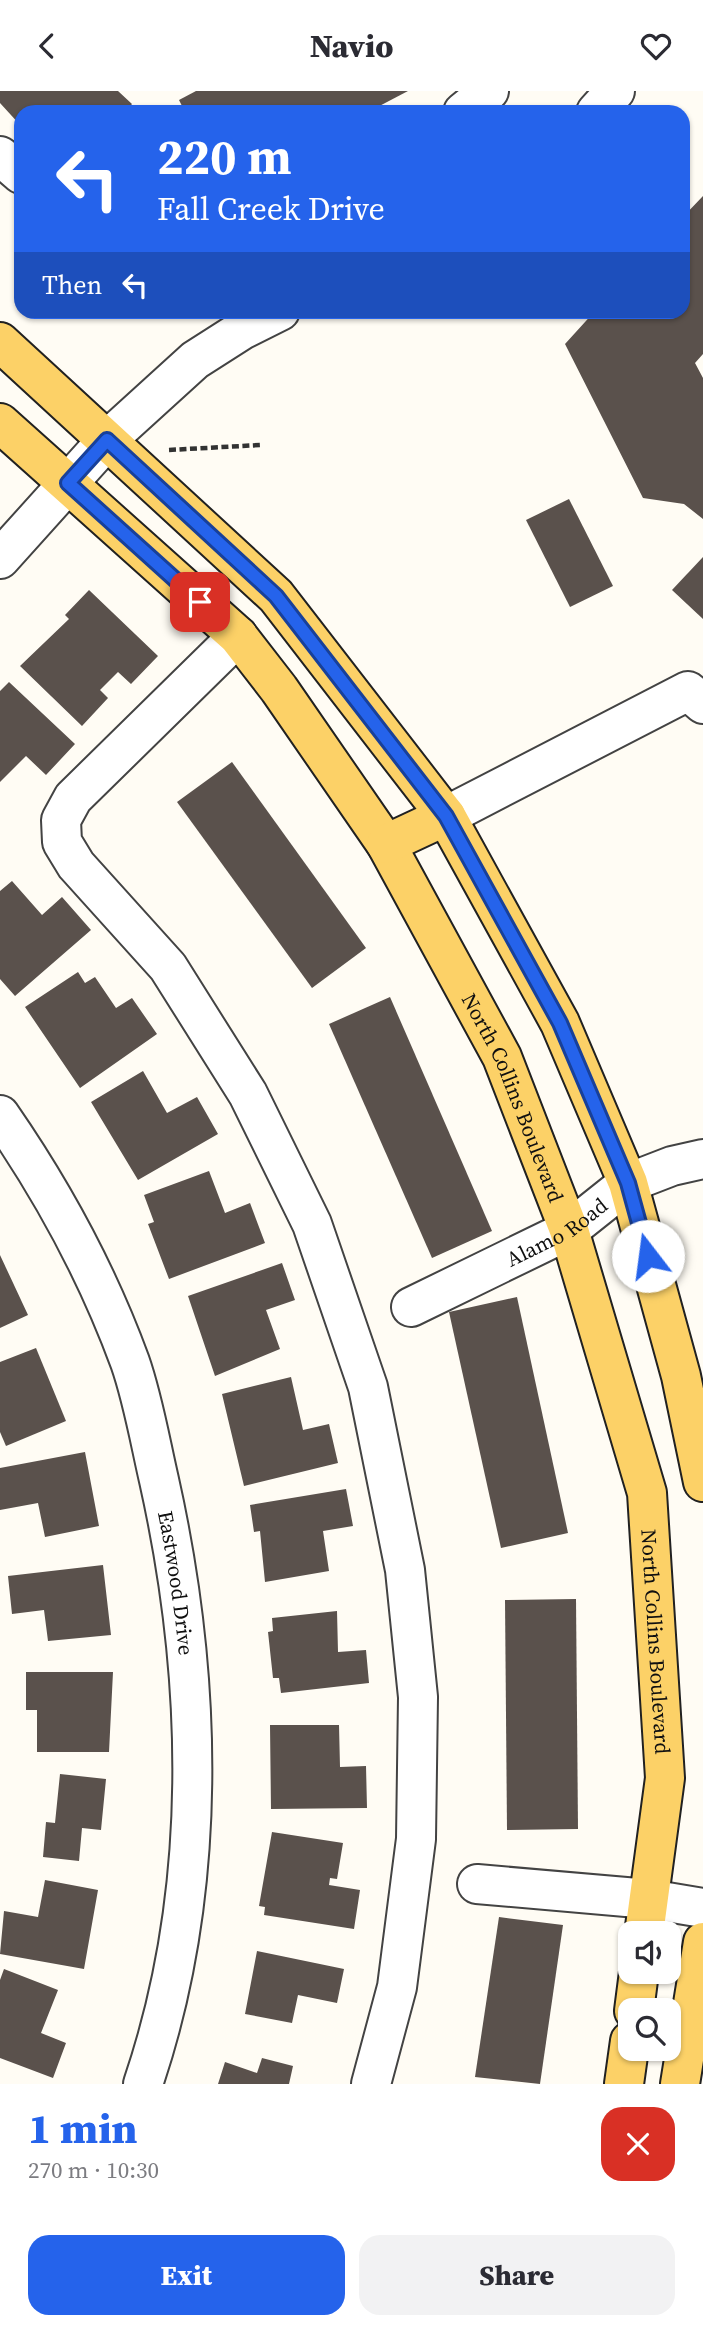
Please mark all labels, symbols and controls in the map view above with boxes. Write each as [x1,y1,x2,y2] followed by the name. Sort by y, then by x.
[310,24,393,68] text: Navio
[28,27,66,65] icon: back
[637,27,675,65] icon: heart
[157,123,292,190] text: 220 m
[42,133,133,224] icon: left
[157,187,385,231] text: Fall Creek Drive
[116,266,154,304] icon: left
[42,267,102,303] text: Then
[170,572,230,632] pin
[181,583,219,621] icon: arrive
[455,988,571,1206] street label: North Collins Boulevard
[501,1191,613,1273] street label: Alamo Road
[611,1219,685,1293] position arrow
[151,1508,201,1656] street label: Eastwood Drive
[635,1528,678,1755] street label: North Collins Boulevard
[618,1921,681,2061] map controls
[618,1921,681,1984] button: sound
[618,1998,681,2061] button: search
[28,2099,138,2157] text: 1 min
[601,2107,675,2181] button: close
[28,2154,159,2186] text: 270 m · 10:30
[28,2235,345,2315] button: Exit
[359,2235,675,2315] button: Share

